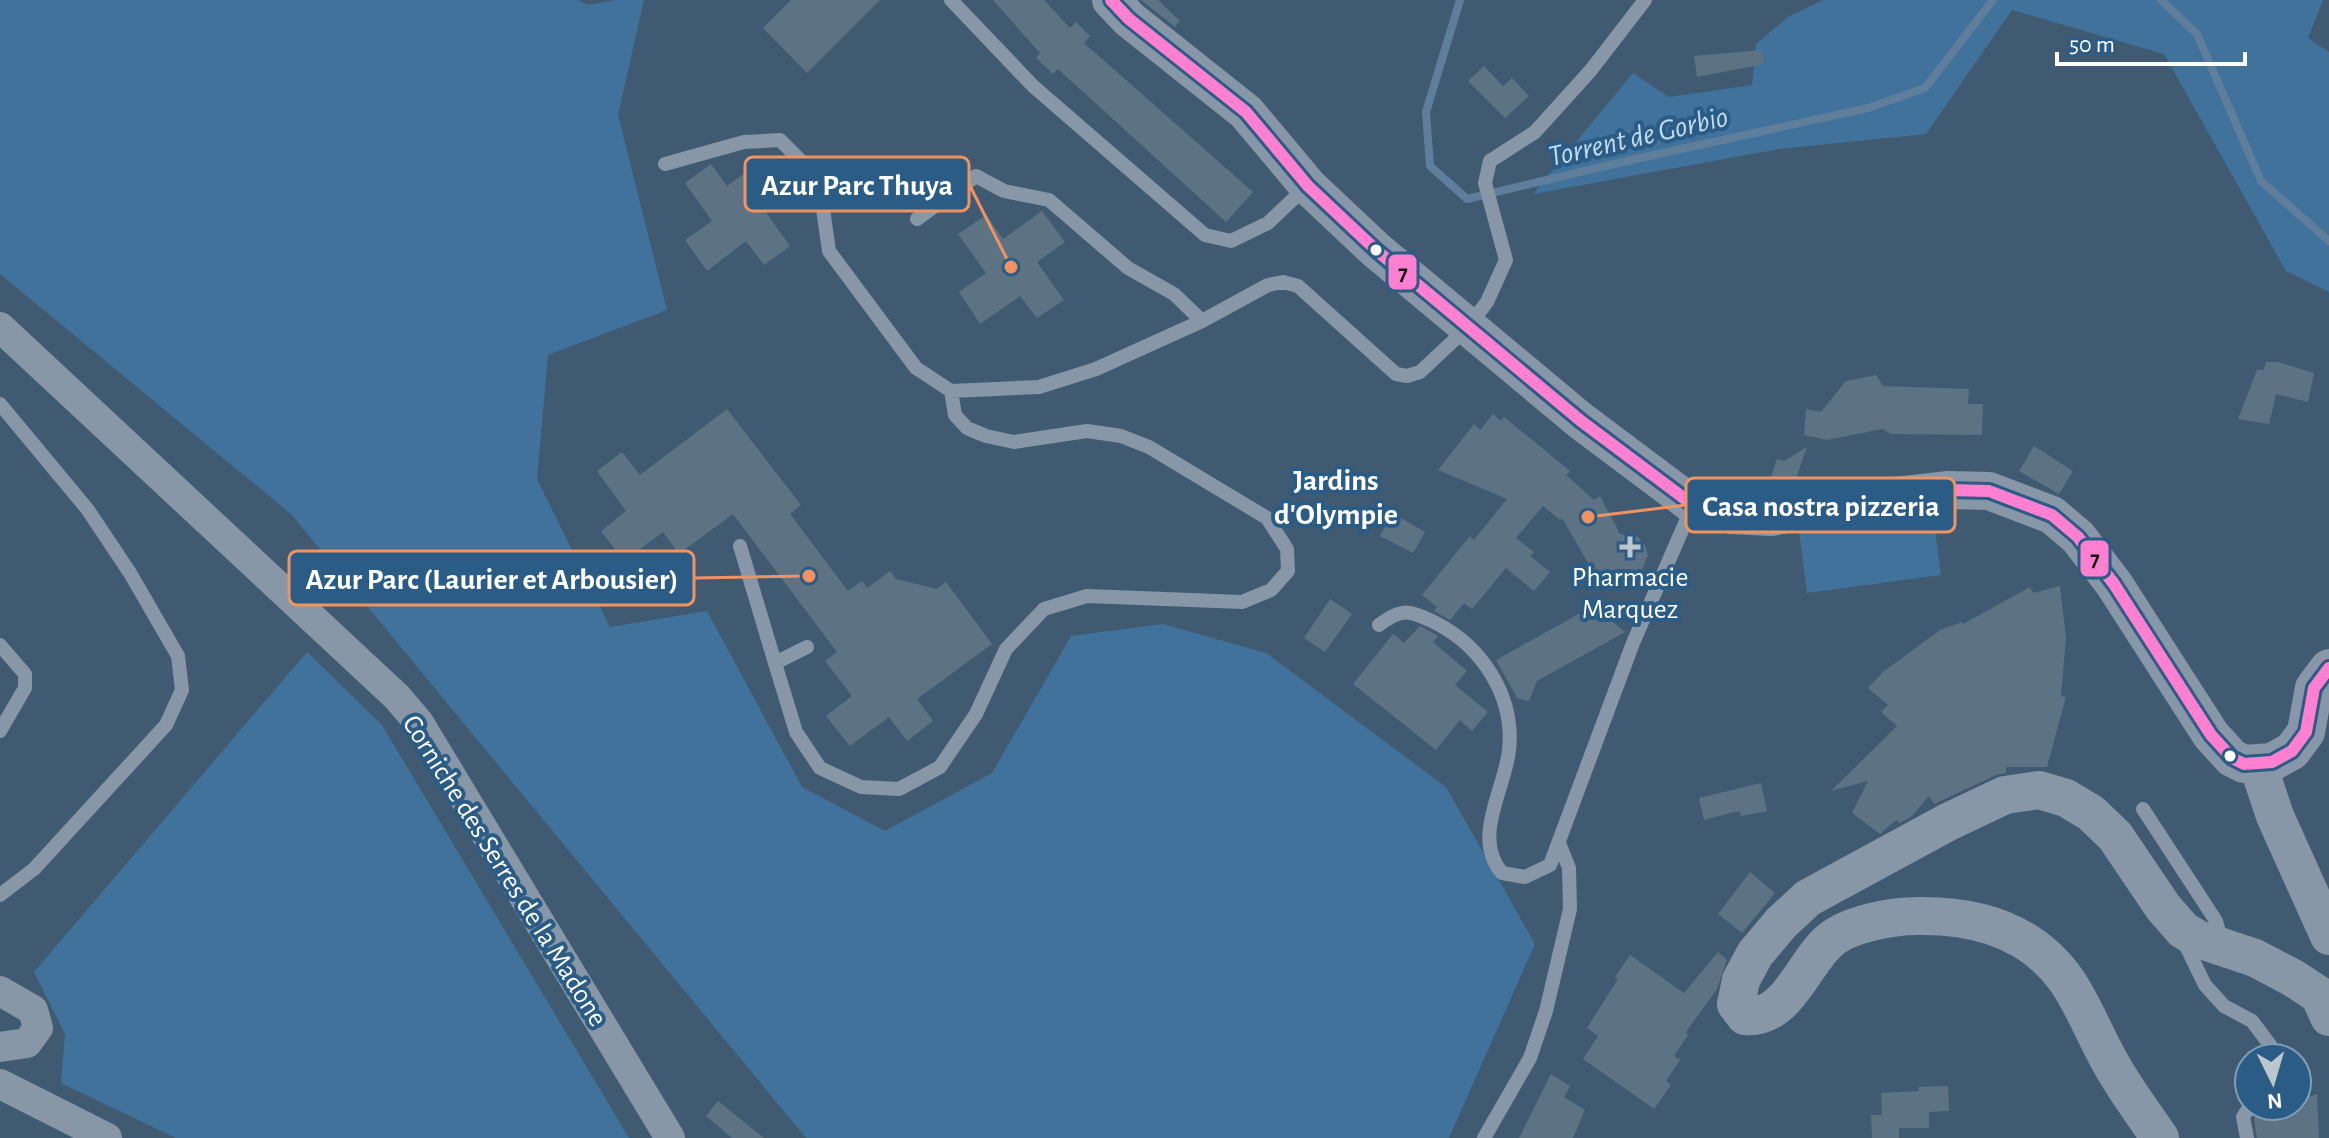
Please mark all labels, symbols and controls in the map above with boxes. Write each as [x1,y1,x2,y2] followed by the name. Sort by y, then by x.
[2057,16,2245,66] scale bar
[2069,33,2115,57] text: 50 m
[1545,102,1731,172] water label: Torrent de Gorbio
[745,157,969,211] callout: Azur Parc Thuya
[761,171,953,201] text: Azur Parc Thuya
[1368,242,1384,258] unlabelled marker
[1387,253,1418,291] line badge: 7
[1398,262,1408,284] text: 7
[1274,466,1398,530] district label: Jardins d'Olympie
[1686,478,1955,532] callout: Casa nostra pizzeria
[1702,492,1940,522] text: Casa nostra pizzeria
[1621,538,1639,556] marker: Pharmacie Marquez
[2079,539,2110,578] line badge: 7
[2090,548,2100,570] text: 7
[289,551,694,605] callout: Azur Parc (Laurier et Arbousier)
[1572,564,1688,624] place label: Pharmacie Marquez
[306,565,678,595] text: Azur Parc (Laurier et Arbousier)
[397,711,612,1032] street label: Corniche des Serres de la Madone
[2222,748,2238,764] unlabelled marker
[2233,1042,2313,1122] north arrow
[2266,1089,2283,1113] text: N

